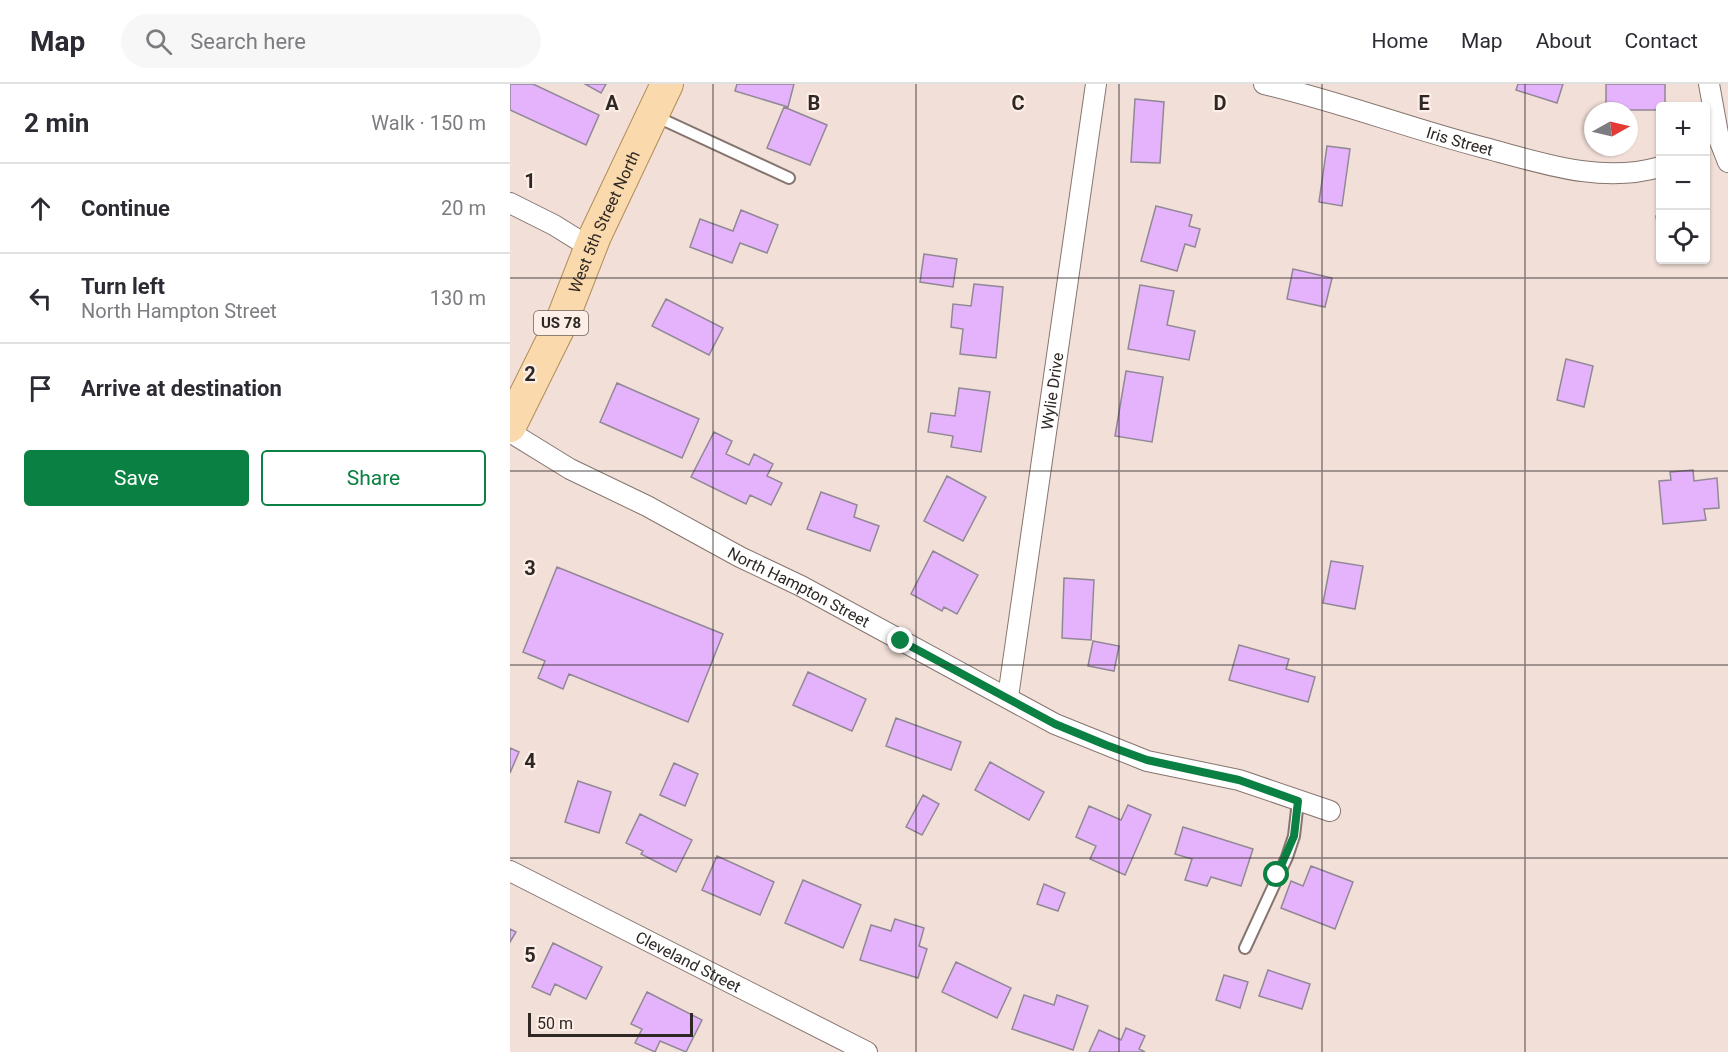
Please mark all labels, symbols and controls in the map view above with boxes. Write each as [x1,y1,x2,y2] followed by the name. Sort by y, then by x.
[121,14,541,68] search box
[30,25,85,58] text: Map
[142,25,175,58] icon: search
[190,29,306,54] text: Search here
[1372,29,1428,53] text: Home
[1461,29,1503,53] text: Map
[1536,29,1592,53] text: About
[1625,29,1698,53] text: Contact
[605,91,619,115] text: A
[808,91,820,115] text: B
[1011,91,1025,115] text: C
[1214,91,1227,115] text: D
[1418,91,1430,115] text: E
[1584,102,1638,156] north arrow
[1656,102,1710,264] map controls
[1656,102,1710,156] button: +
[24,108,89,138] text: 2 min
[371,111,486,135] text: Walk · 150 m
[1424,123,1495,159] street label: Iris Street
[564,148,644,295] street label: West 5th Street North
[1656,156,1710,210] button: −
[524,169,536,193] text: 1
[24,192,57,225] icon: ahead
[81,196,170,221] text: Continue
[441,196,486,220] text: 20 m
[1656,210,1710,264] button: locate
[81,274,165,299] text: Turn left
[24,282,57,315] icon: left
[430,286,486,310] text: 130 m
[81,299,277,323] text: North Hampton Street
[534,311,588,335] road number: US 78
[1037,351,1067,431] street label: Wylie Drive
[524,362,536,386] text: 2
[24,372,57,405] icon: arrive
[81,376,282,401] text: Arrive at destination
[24,450,249,506] button: Save
[261,450,486,506] button: Share
[725,543,873,631] street label: North Hampton Street
[524,556,536,580] text: 3
[887,627,913,653] route end
[524,749,536,773] text: 4
[1263,861,1289,887] route start
[633,927,744,996] street label: Cleveland Street
[524,943,536,967] text: 5
[528,1010,693,1038] scale bar
[537,1014,573,1033] text: 50 m

